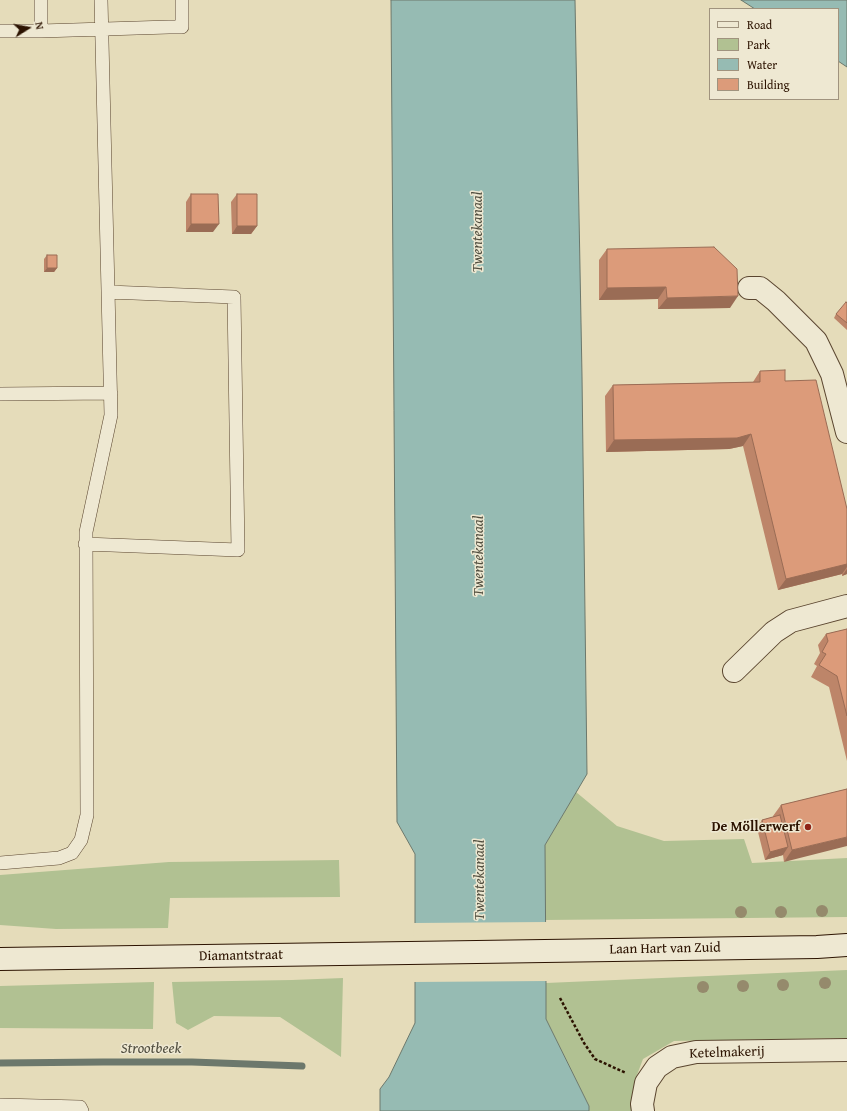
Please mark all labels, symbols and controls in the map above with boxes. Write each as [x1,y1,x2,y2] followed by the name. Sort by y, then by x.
[8,8,48,48] north arrow
[709,8,839,100] legend
[747,16,772,33] text: Road
[31,21,48,31] text: N
[747,36,770,53] text: Park
[747,56,777,73] text: Water
[747,76,790,93] text: Building
[469,192,487,272] water label: Twentekanaal
[470,516,488,596] water label: Twentekanaal
[711,819,800,835] place label: De Möllerwerf
[803,822,813,832] marker: De Möllerwerf
[471,840,489,920] water label: Twentekanaal
[609,940,721,958] street label: Laan Hart van Zuid
[199,947,283,965] street label: Diamantstraat
[121,1040,181,1058] water label: Strootbeek
[689,1043,765,1063] street label: Ketelmakerij

